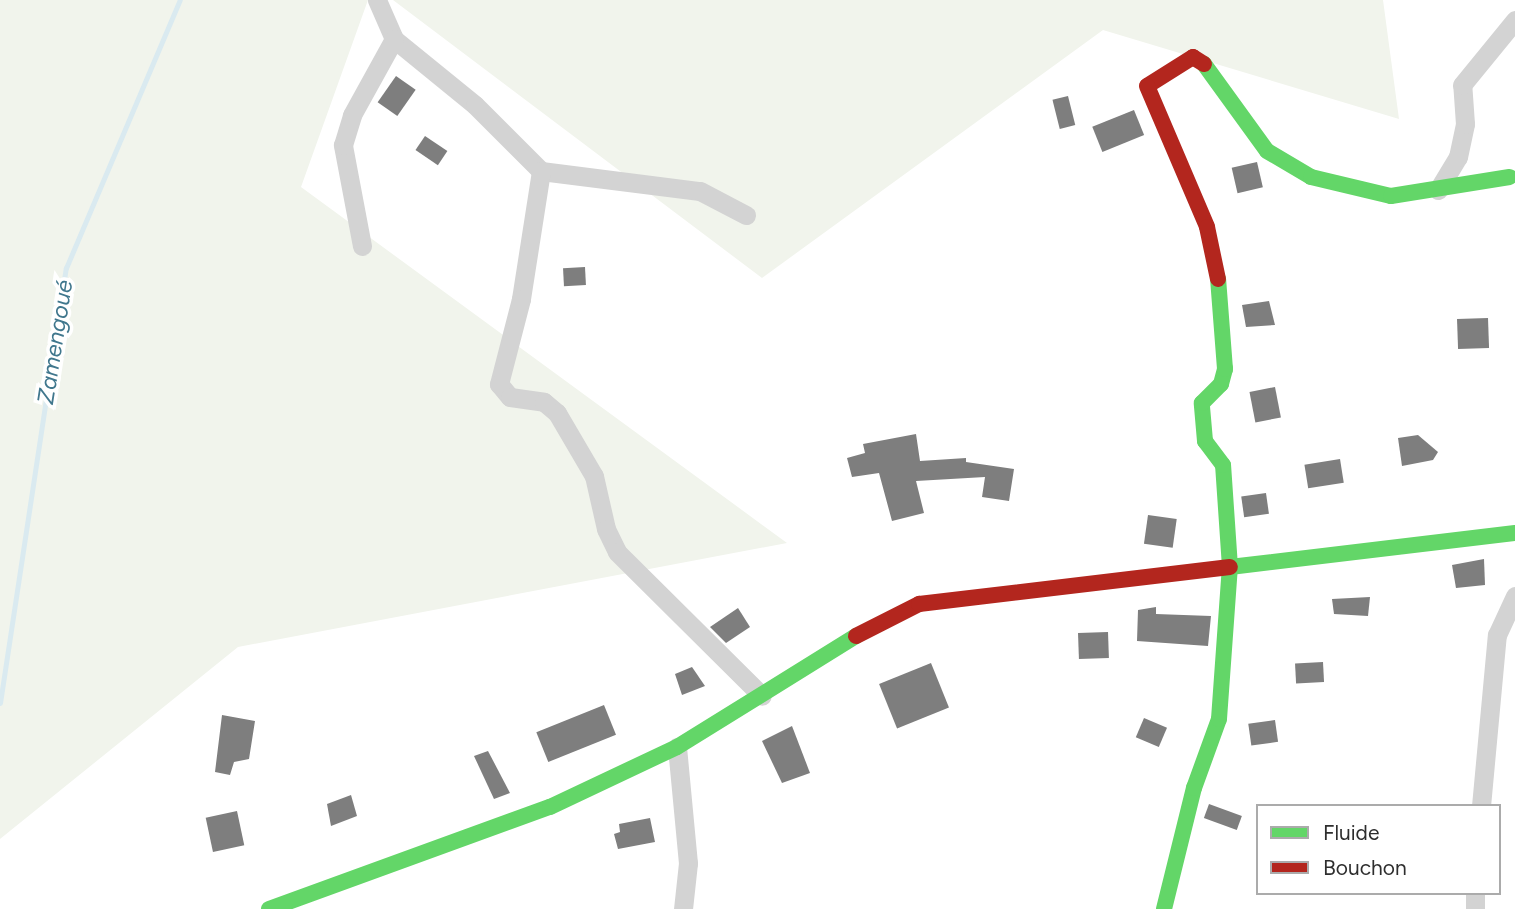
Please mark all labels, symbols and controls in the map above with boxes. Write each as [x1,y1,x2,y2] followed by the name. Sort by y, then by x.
[32,278,78,406] water label: Zamengoué
[1256,804,1501,895] legend
[1323,820,1379,845] text: Fluide
[1323,855,1407,880] text: Bouchon

